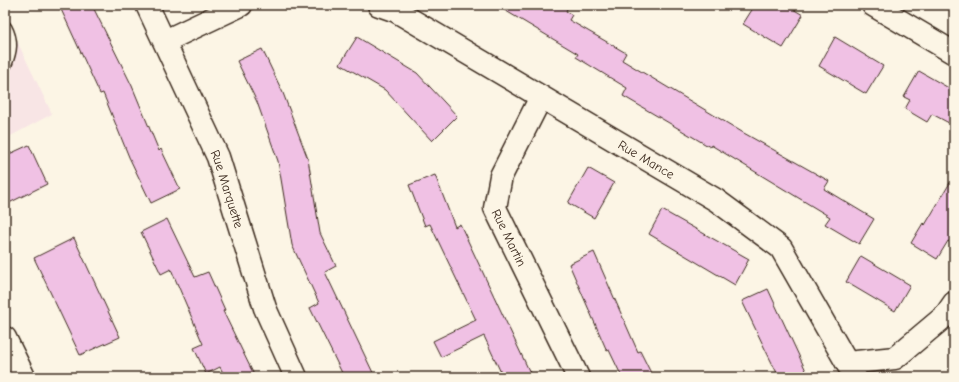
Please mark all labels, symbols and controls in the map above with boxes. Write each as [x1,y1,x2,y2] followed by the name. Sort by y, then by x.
[616,137,678,182] street label: Rue Mance
[208,147,247,230] street label: Rue Marquette
[489,206,530,269] street label: Rue Martin

